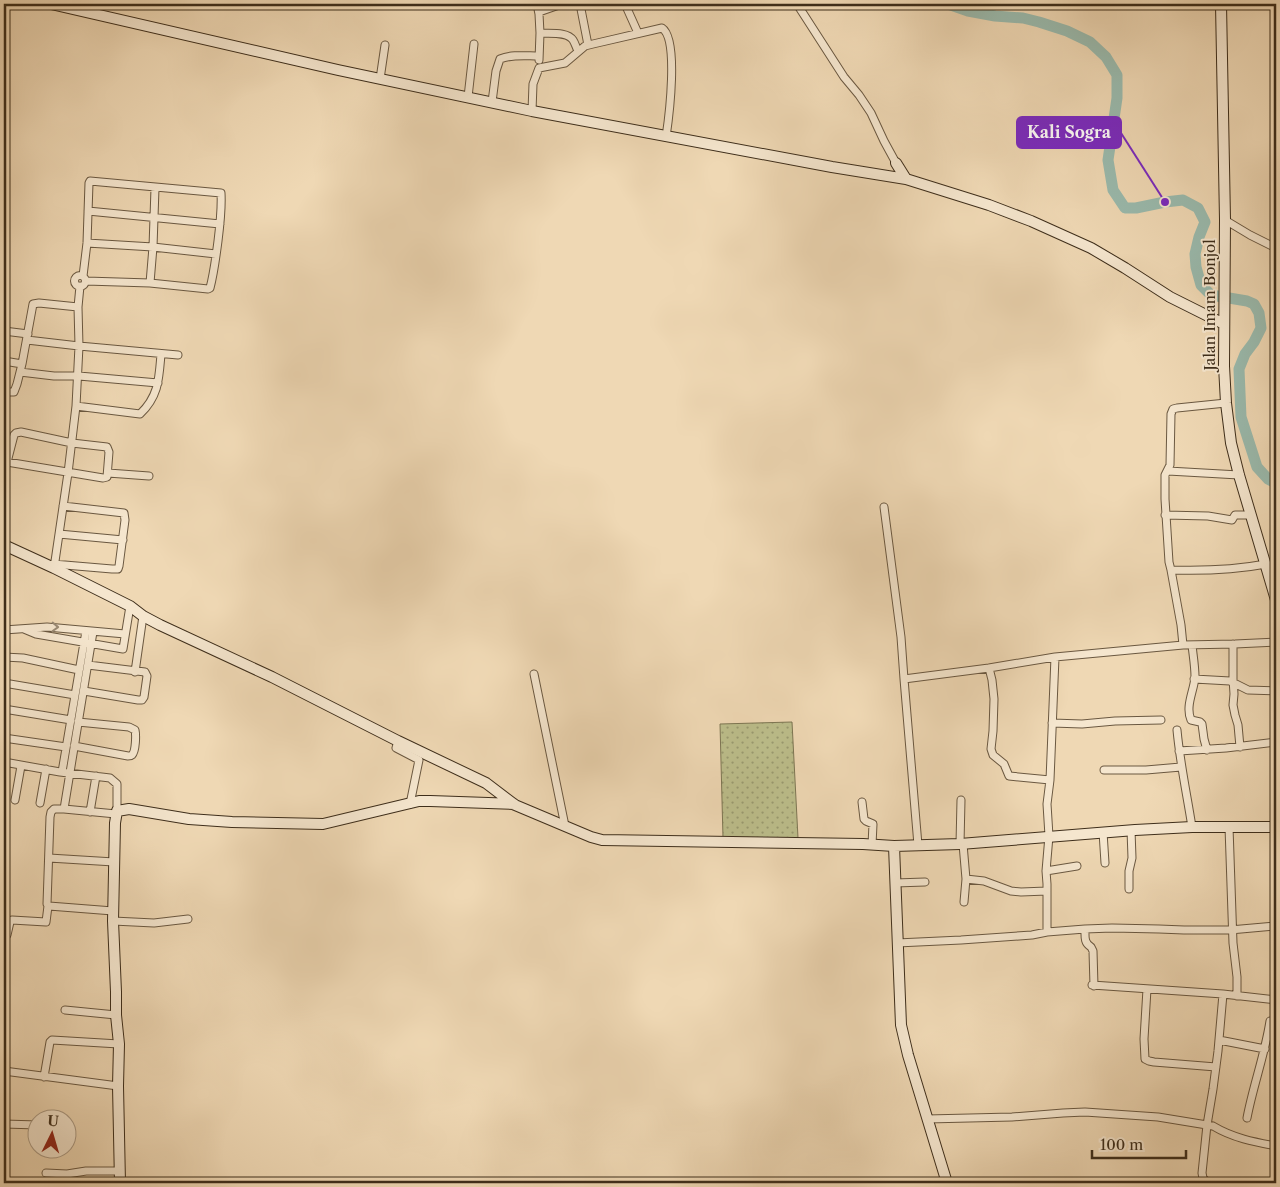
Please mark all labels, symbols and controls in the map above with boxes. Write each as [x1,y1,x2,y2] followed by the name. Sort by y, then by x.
[1017,117,1121,148] callout: Kali Sogra
[1027,122,1112,142] text: Kali Sogra
[1200,239,1219,373] street label: Jalan Imam Bonjol
[51,622,59,633] one-way arrow
[28,1110,78,1160] north arrow
[47,1112,60,1131] text: U
[1092,1127,1186,1159] scale bar
[1100,1135,1143,1154] text: 100 m

